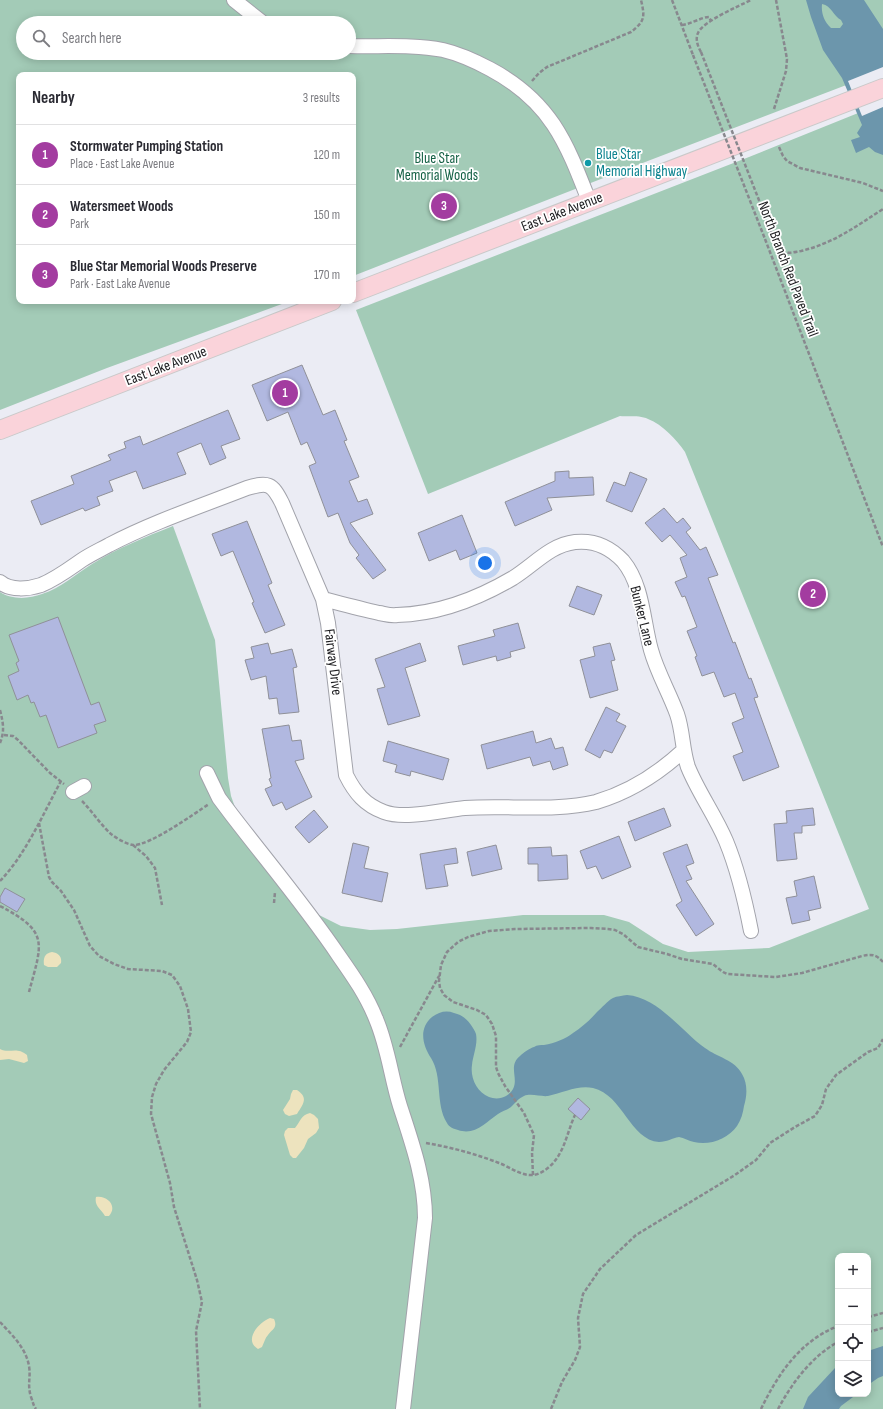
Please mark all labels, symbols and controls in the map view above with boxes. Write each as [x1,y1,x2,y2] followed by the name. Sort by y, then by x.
[16,16,356,60] search box
[30,27,52,49] icon: search
[62,29,122,48] text: Search here
[32,88,75,108] text: Nearby
[303,90,340,106] text: 3 results
[70,137,223,156] text: Stormwater Pumping Station
[596,145,688,181] place label: Blue Star Memorial Highway
[42,147,48,163] text: 1
[314,147,340,163] text: 120 m
[396,149,478,185] park label: Blue Star Memorial Woods
[70,156,175,172] text: Place · East Lake Avenue
[583,158,593,168] marker: Blue Star Memorial Highway
[518,188,606,236] street label: East Lake Avenue
[431,191,457,221] pin: 3
[70,197,173,216] text: Watersmeet Woods
[753,199,823,339] street label: North Branch Red Paved Trail
[42,207,48,223] text: 2
[314,207,340,223] text: 150 m
[70,216,89,232] text: Park
[70,257,257,276] text: Blue Star Memorial Woods Preserve
[42,267,48,283] text: 3
[314,267,340,283] text: 170 m
[70,276,170,292] text: Park · East Lake Avenue
[122,342,210,390] street label: East Lake Avenue
[272,378,298,408] pin: 1
[475,553,495,573] your location
[800,579,826,609] pin: 2
[625,584,659,648] street label: Bunker Lane
[320,628,346,696] street label: Fairway Drive
[835,1253,871,1397] map controls
[835,1253,871,1289] button: +
[835,1289,871,1325] button: −
[835,1325,871,1361] button: locate
[835,1361,871,1397] button: layers

